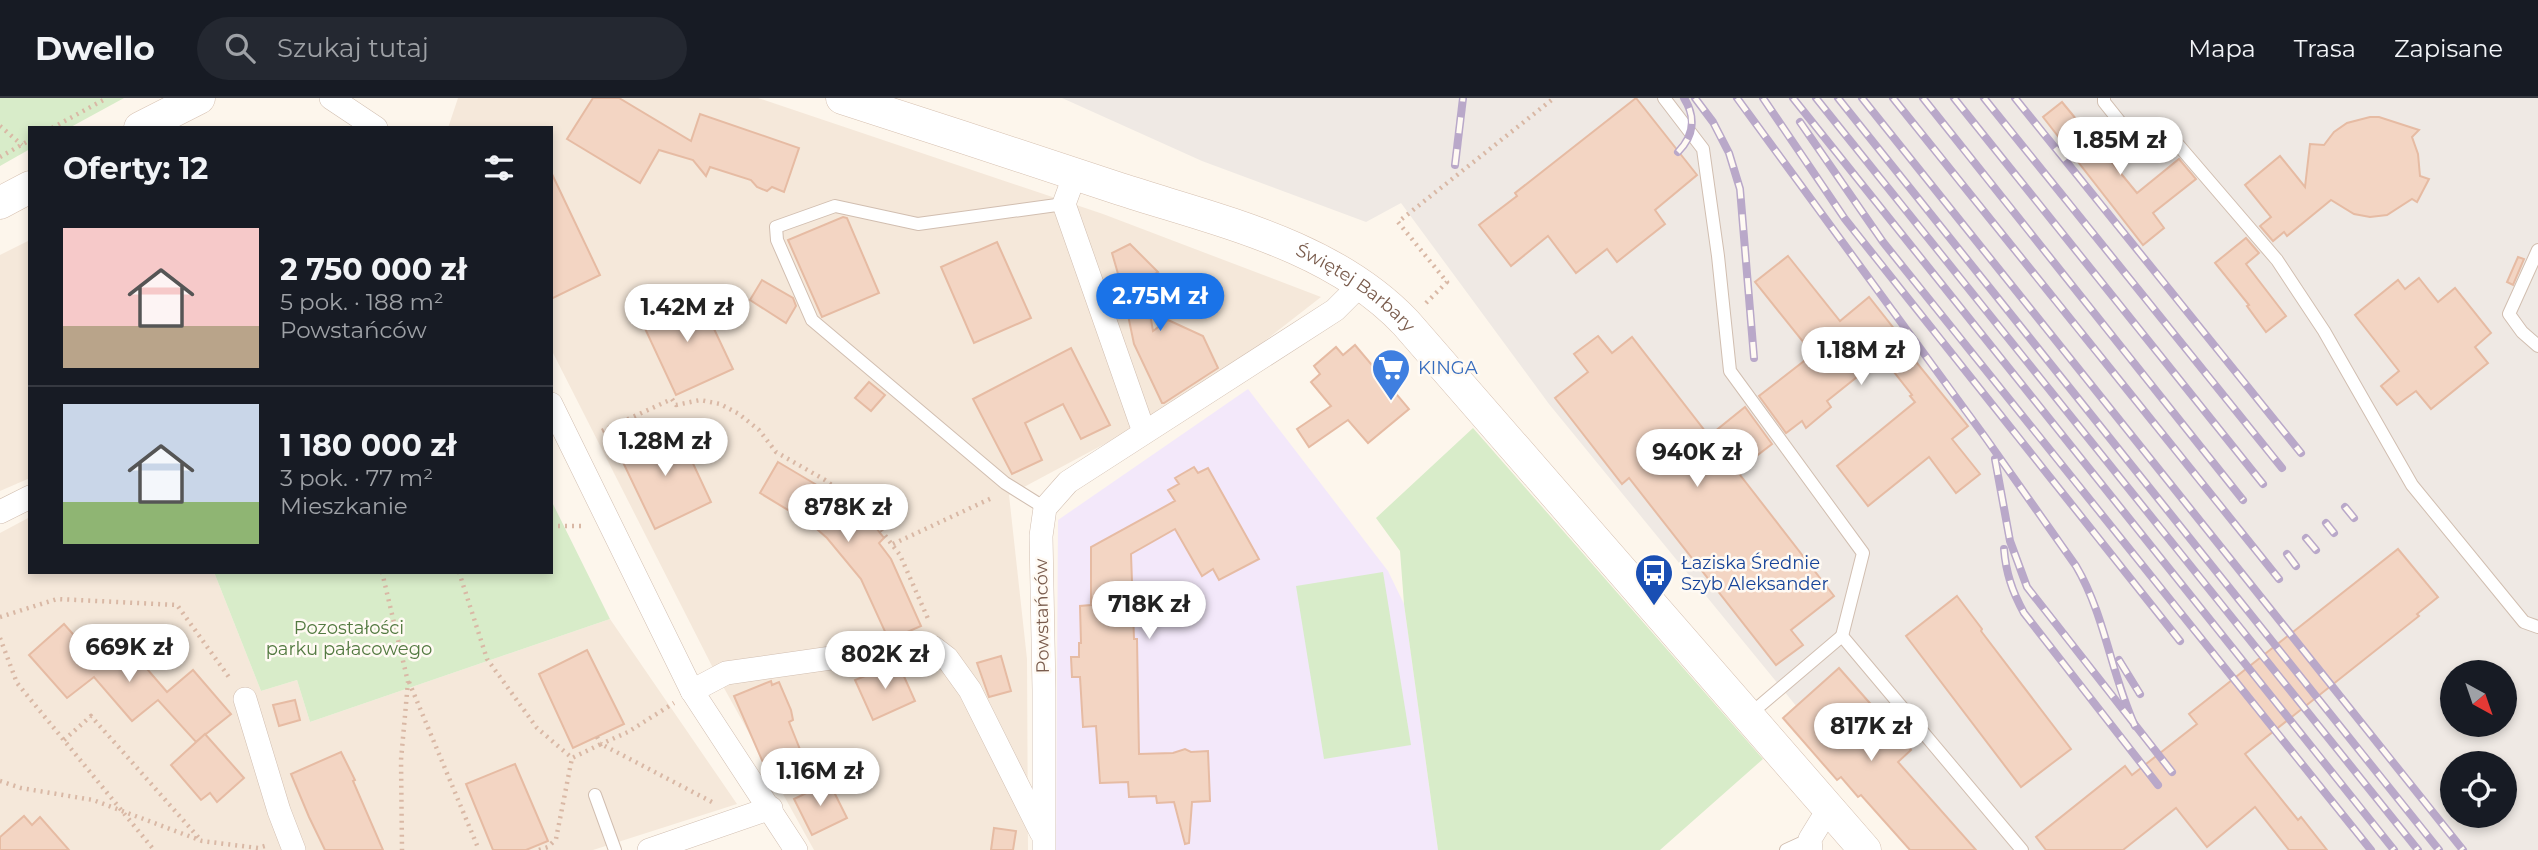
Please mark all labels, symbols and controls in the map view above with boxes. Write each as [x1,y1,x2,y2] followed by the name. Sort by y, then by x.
[197,17,687,80] search box
[35,28,155,68] text: Dwello
[221,29,259,67] icon: search
[277,32,429,64] text: Szukaj tutaj
[2188,34,2256,63] text: Mapa
[2294,34,2356,63] text: Trasa
[2394,34,2503,63] text: Zapisane
[2048,118,2192,177] pin: 1.85M zł
[2074,126,2166,154] text: 1.85M zł
[480,149,518,187] icon: filters
[63,150,208,187] text: Oferty: 12
[1292,239,1420,337] street label: Świętej Barbary
[280,251,467,288] text: 2 750 000 zł
[119,256,203,340] icon: home
[1088,274,1232,333] pin: 2.75M zł
[1112,282,1208,310] text: 2.75M zł
[615,285,759,344] pin: 1.42M zł
[280,288,444,316] text: 5 pok. · 188 m²
[641,293,733,321] text: 1.42M zł
[280,316,427,344] text: Powstańców
[1789,328,1933,387] pin: 1.18M zł
[1817,336,1905,364] text: 1.18M zł
[1370,347,1412,402] supermarket icon: KINGA
[1418,357,1478,379] place label: KINGA
[593,418,737,478] pin: 1.28M zł
[280,427,456,464] text: 1 180 000 zł
[619,427,711,455] text: 1.28M zł
[1632,430,1762,489] pin: 940K zł
[119,432,203,516] icon: home
[1652,438,1742,466] text: 940K zł
[280,464,433,492] text: 3 pok. · 77 m²
[783,484,913,544] pin: 878K zł
[280,492,408,520] text: Mieszkanie
[804,493,892,521] text: 878K zł
[1633,552,1675,607] bus stop icon: Łaziska Średnie Szyb Aleksander
[1681,552,1829,595] place label: Łaziska Średnie Szyb Aleksander
[1030,558,1054,674] street label: Powstańców
[1084,582,1214,641] pin: 718K zł
[1108,590,1190,618] text: 718K zł
[266,617,432,660] park label: Pozostałości parku pałacowego
[64,624,194,684] pin: 669K zł
[820,632,950,691] pin: 802K zł
[85,633,173,661] text: 669K zł
[841,640,929,668] text: 802K zł
[2440,660,2516,737] north arrow
[2440,660,2517,828] map controls
[1806,704,1936,763] pin: 817K zł
[1830,712,1912,740] text: 817K zł
[748,748,892,808] pin: 1.16M zł
[2440,751,2517,828] button: locate
[777,757,863,785] text: 1.16M zł

